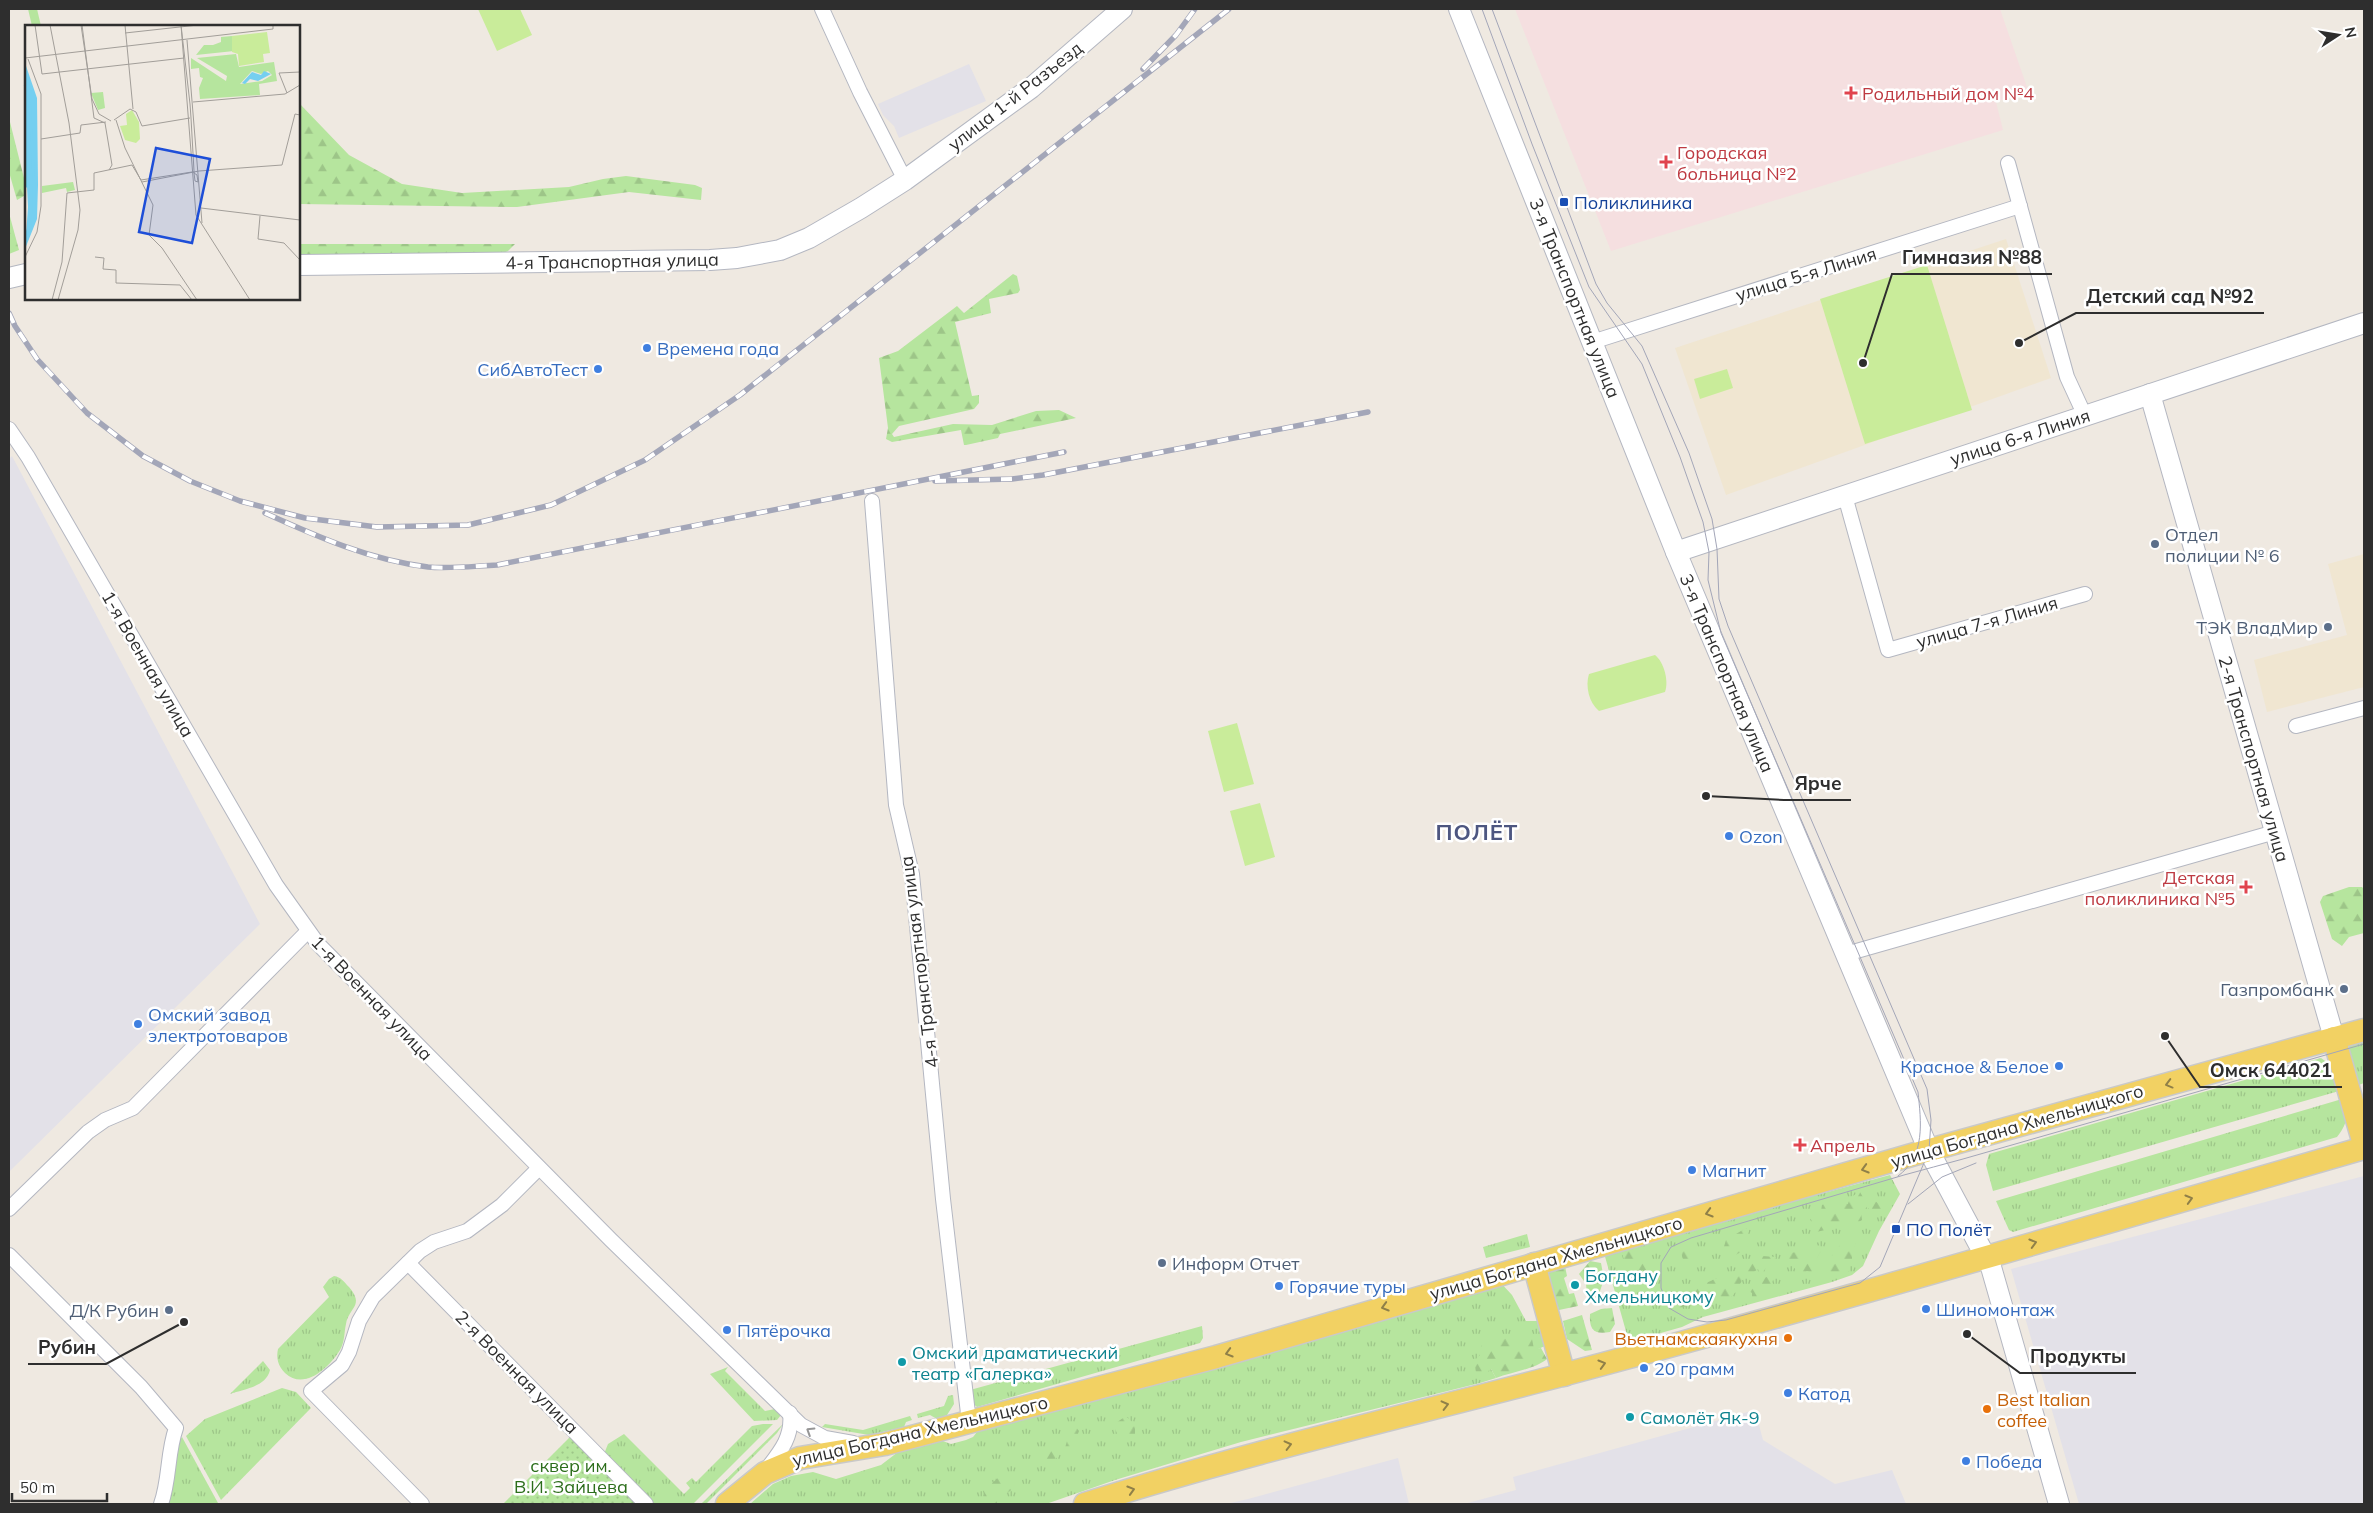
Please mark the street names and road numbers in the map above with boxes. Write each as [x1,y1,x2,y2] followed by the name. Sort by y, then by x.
[943,36,1087,156] street label: улица 1-й Разъезд
[1524,195,1626,401] street label: 3-я Транспортная улица
[1733,242,1879,306] street label: улица 5-я Линия
[505,248,719,274] street label: 4-я Транспортная улица
[1947,404,2093,470] street label: улица 6-я Линия
[1675,570,1779,776] street label: 3-я Транспортная улица
[97,587,199,741] street label: 1-я Военная улица
[1914,591,2060,653] street label: улица 7-я Линия
[2214,653,2294,865] street label: 2-я Транспортная улица
[895,855,943,1069] street label: 4-я Транспортная улица
[306,931,438,1065] street label: 1-я Военная улица
[1888,1079,2146,1173] street label: улица Богдана Хмельницкого
[1427,1211,1685,1305] street label: улица Богдана Хмельницкого
[450,1305,584,1439] street label: 2-я Военная улица
[790,1390,1050,1472] street label: улица Богдана Хмельницкого

